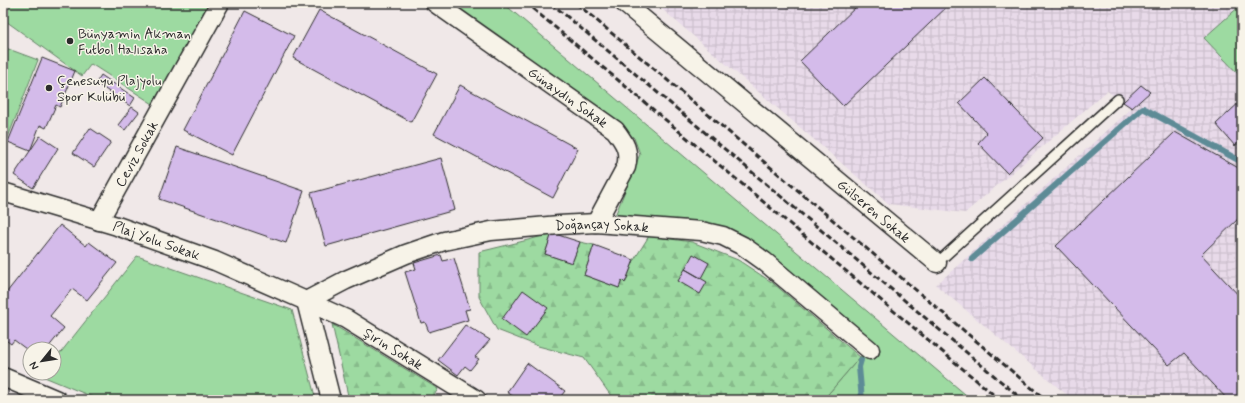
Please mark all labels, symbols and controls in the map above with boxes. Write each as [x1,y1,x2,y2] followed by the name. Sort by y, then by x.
[78,25,191,59] place label: Bünyamin Akman Futbol Halısaha
[65,36,75,46] marker: Bünyamin Akman Futbol Halısaha
[524,63,611,132] street label: Günaydın Sokak
[57,72,161,106] place label: Çenesuyu Plajyolu Spor Kulübü
[44,83,54,93] marker: Çenesuyu Plajyolu Spor Kulübü
[112,118,163,190] street label: Ceviz Sokak
[833,176,914,247] street label: Gülseren Sokak
[555,215,649,237] street label: Doğançay Sokak
[110,217,202,265] street label: Plaj Yolu Sokak
[360,324,426,374] street label: Şırın Sokak
[22,341,62,381] north arrow
[26,359,42,372] text: N

